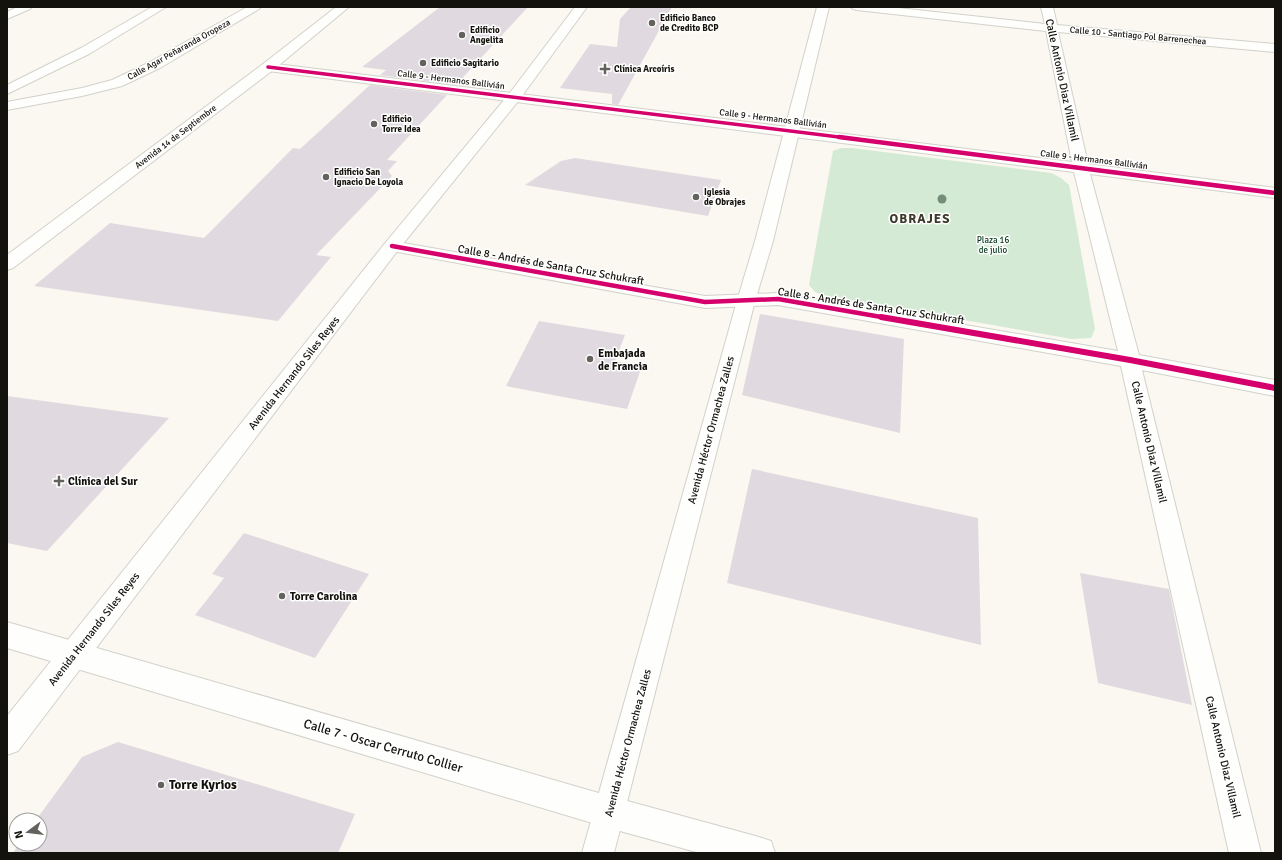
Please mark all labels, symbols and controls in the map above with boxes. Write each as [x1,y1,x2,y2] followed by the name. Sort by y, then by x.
[660,13,719,34] place label: Edificio Banco de Credito BCP
[126,17,233,83] street label: Calle Agar Peñaranda Oropeza
[647,18,657,28] marker: Edificio Banco de Credito BCP
[1043,18,1081,142] street label: Calle Antonio Diaz Villamil
[470,25,504,46] place label: Edificio Angelita
[1069,25,1207,47] street label: Calle 10 - Santiago Pol Barrenechea
[457,30,467,40] marker: Edificio Angelita
[418,58,428,68] marker: Edificio Sagitario
[431,58,499,69] place label: Edificio Sagitario
[599,63,611,75] marker: Clínica Arcoíris
[614,64,675,75] place label: Clínica Arcoíris
[397,68,505,92] street label: Calle 9 - Hermanos Ballivián
[133,102,219,171] street label: Avenida 14 de Septiembre
[719,107,827,131] street label: Calle 9 - Hermanos Ballivián
[382,114,421,135] place label: Edificio Torre Idea
[369,119,379,129] marker: Edificio Torre Idea
[1040,148,1148,172] street label: Calle 9 - Hermanos Ballivián
[334,167,403,188] place label: Edificio San Ignacio De Loyola
[321,172,331,182] marker: Edificio San Ignacio De Loyola
[704,187,745,208] place label: Iglesia de Obrajes
[691,192,701,202] marker: Iglesia de Obrajes
[889,211,951,227] district label: OBRAJES
[977,235,1009,256] park label: Plaza 16 de julio
[457,242,645,288] street label: Calle 8 - Andrés de Santa Cruz Schukraft
[777,285,965,327] street label: Calle 8 - Andrés de Santa Cruz Schukraft
[246,314,342,432] street label: Avenida Hernando Siles Reyes
[598,347,648,373] place label: Embajada de Francia
[585,354,595,364] marker: Embajada de Francia
[685,355,737,505] street label: Avenida Héctor Ormachea Zalles
[1129,380,1169,504] street label: Calle Antonio Diaz Villamil
[53,475,65,487] marker: Clínica del Sur
[68,475,138,488] place label: Clínica del Sur
[46,570,142,688] street label: Avenida Hernando Siles Reyes
[290,590,358,603] place label: Torre Carolina
[277,591,287,601] marker: Torre Carolina
[602,668,654,818] street label: Avenida Héctor Ormachea Zalles
[1203,695,1243,819] street label: Calle Antonio Diaz Villamil
[302,716,465,776] street label: Calle 7 - Oscar Cerruto Collier
[169,777,237,793] place label: Torre Kyrios
[156,780,166,790] marker: Torre Kyrios
[8,812,48,852] north arrow
[12,829,26,840] text: N

